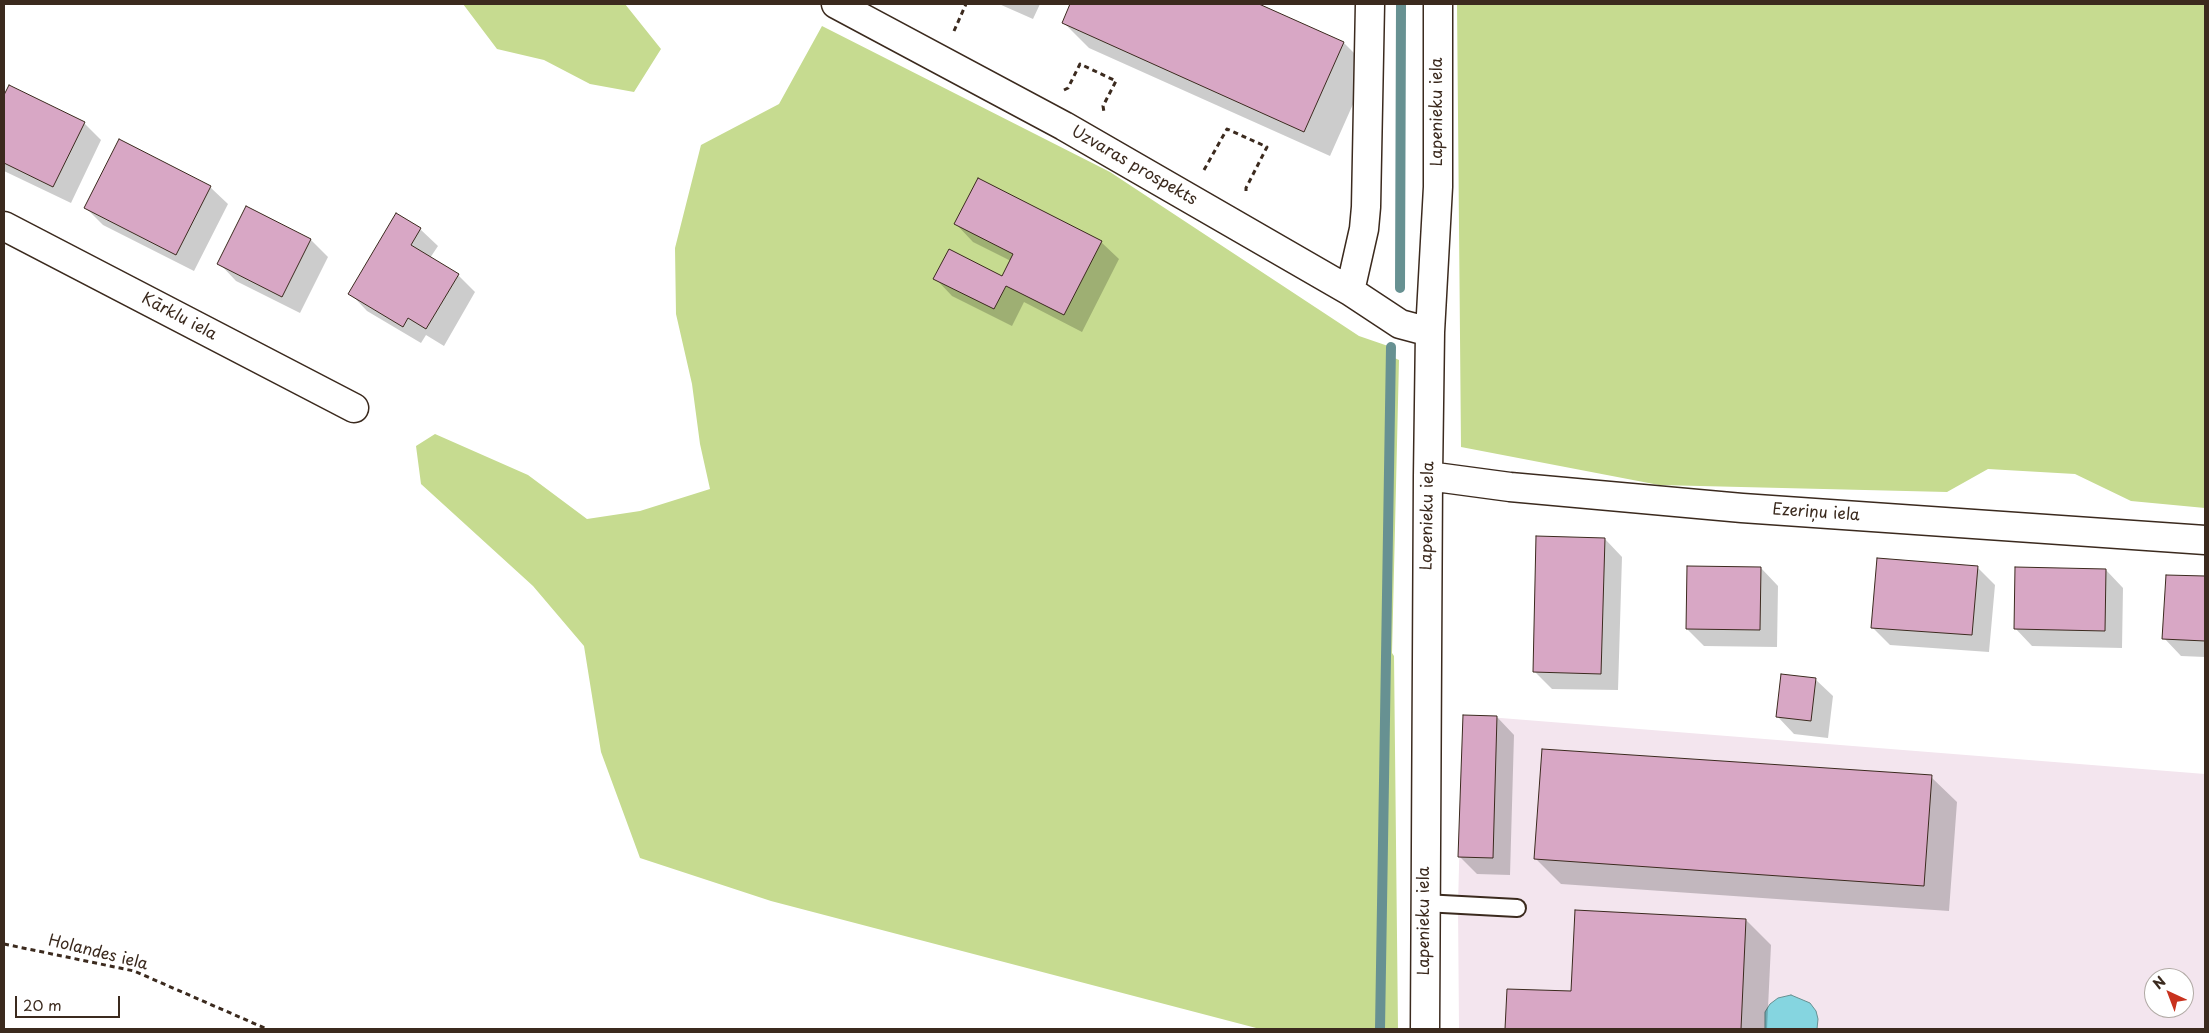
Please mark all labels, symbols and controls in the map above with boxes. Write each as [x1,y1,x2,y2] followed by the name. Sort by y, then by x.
[1428,57,1448,167] street label: Lapenieku iela
[1068,122,1200,210] street label: Uzvaras prospekts
[138,289,220,345] street label: Kārklu iela
[1417,461,1439,571] street label: Lapenieku iela
[1772,500,1860,526] street label: Ezeriņu iela
[1415,866,1435,976] street label: Lapenieku iela
[46,931,150,975] street label: Holandes iela
[2144,968,2194,1018] north arrow
[2148,971,2170,994] text: N
[18,986,122,1018] scale bar
[23,993,62,1016] text: 20 m

